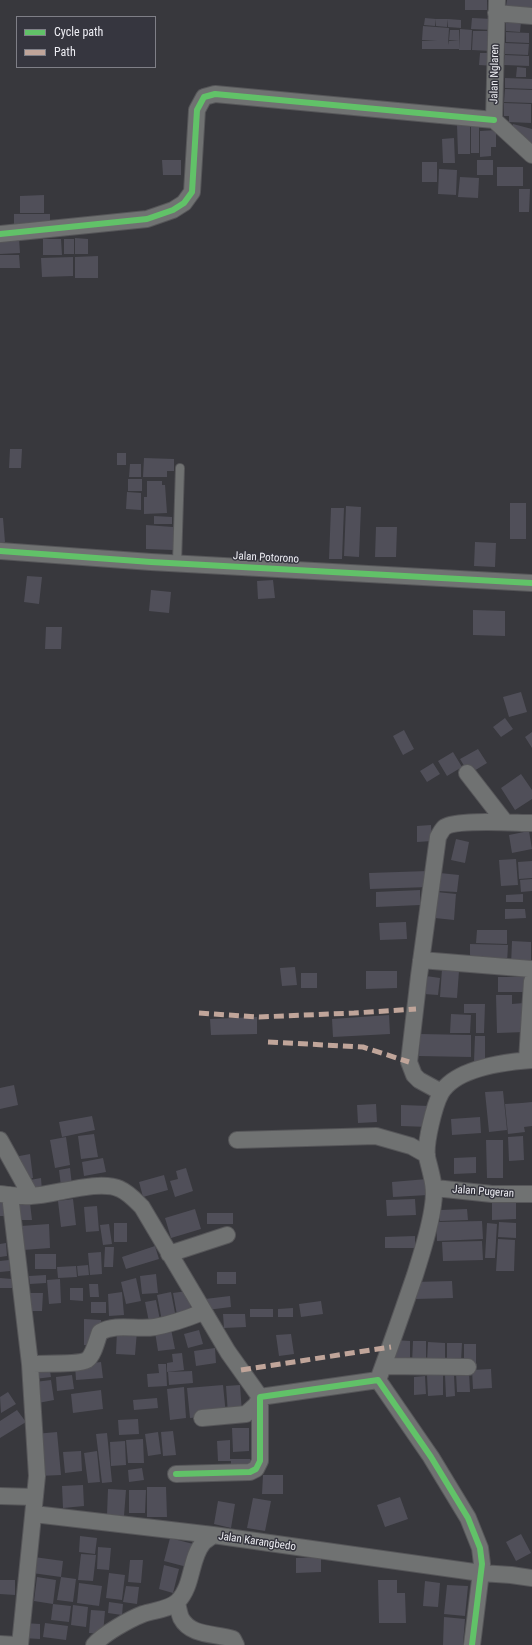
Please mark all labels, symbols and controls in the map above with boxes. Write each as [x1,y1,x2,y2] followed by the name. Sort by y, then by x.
[16,16,156,68] legend
[54,25,103,39] text: Cycle path
[488,44,502,104] street label: Jalan Nglaren
[54,45,76,59] text: Path
[233,550,299,566] street label: Jalan Potorono
[452,1183,514,1201] street label: Jalan Pugeran
[217,1530,297,1554] street label: Jalan Karangbedo

